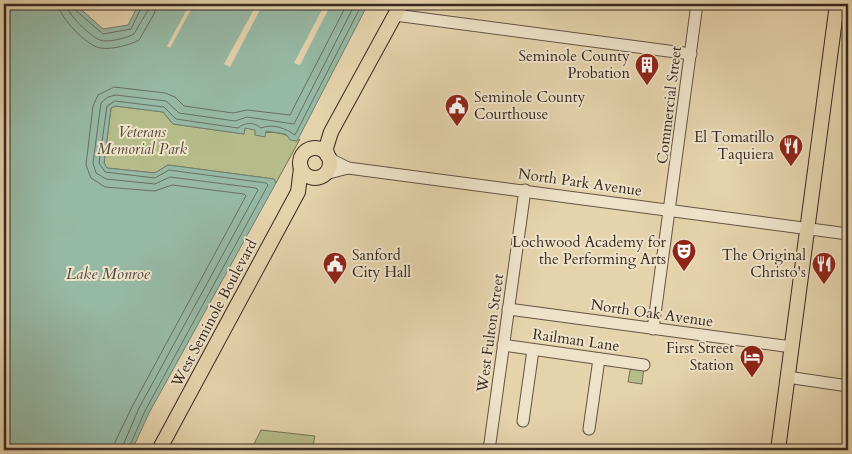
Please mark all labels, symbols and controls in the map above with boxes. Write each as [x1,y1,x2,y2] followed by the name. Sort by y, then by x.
[652,45,686,165] street label: Commercial Street
[518,46,630,83] place label: Seminole County Probation
[634,52,660,86] building icon: Seminole County Probation
[474,87,586,124] place label: Seminole County Courthouse
[444,93,470,127] public building icon: Seminole County Courthouse
[97,122,188,159] park label: Veterans Memorial Park
[694,127,775,164] place label: El Tomatillo Taquiera
[778,133,804,167] restaurant icon: El Tomatillo Taquiera
[517,163,643,201] street label: North Park Avenue
[512,232,667,269] place label: Lochwood Academy for the Performing Arts
[166,236,261,391] street label: West Seminole Boulevard
[671,238,697,272] theatre icon: Lochwood Academy for the Performing Arts
[352,245,411,282] place label: Sanford City Hall
[722,245,806,282] place label: The Original Christo's
[322,251,348,285] public building icon: Sanford City Hall
[811,251,837,285] restaurant icon: The Original Christo's
[66,263,151,285] water label: Lake Monroe
[472,272,508,394] street label: West Fulton Street
[589,295,715,332] street label: North Oak Avenue
[531,324,621,356] street label: Railman Lane
[666,338,734,375] place label: First Street Station
[739,344,765,378] hotel icon: First Street Station

